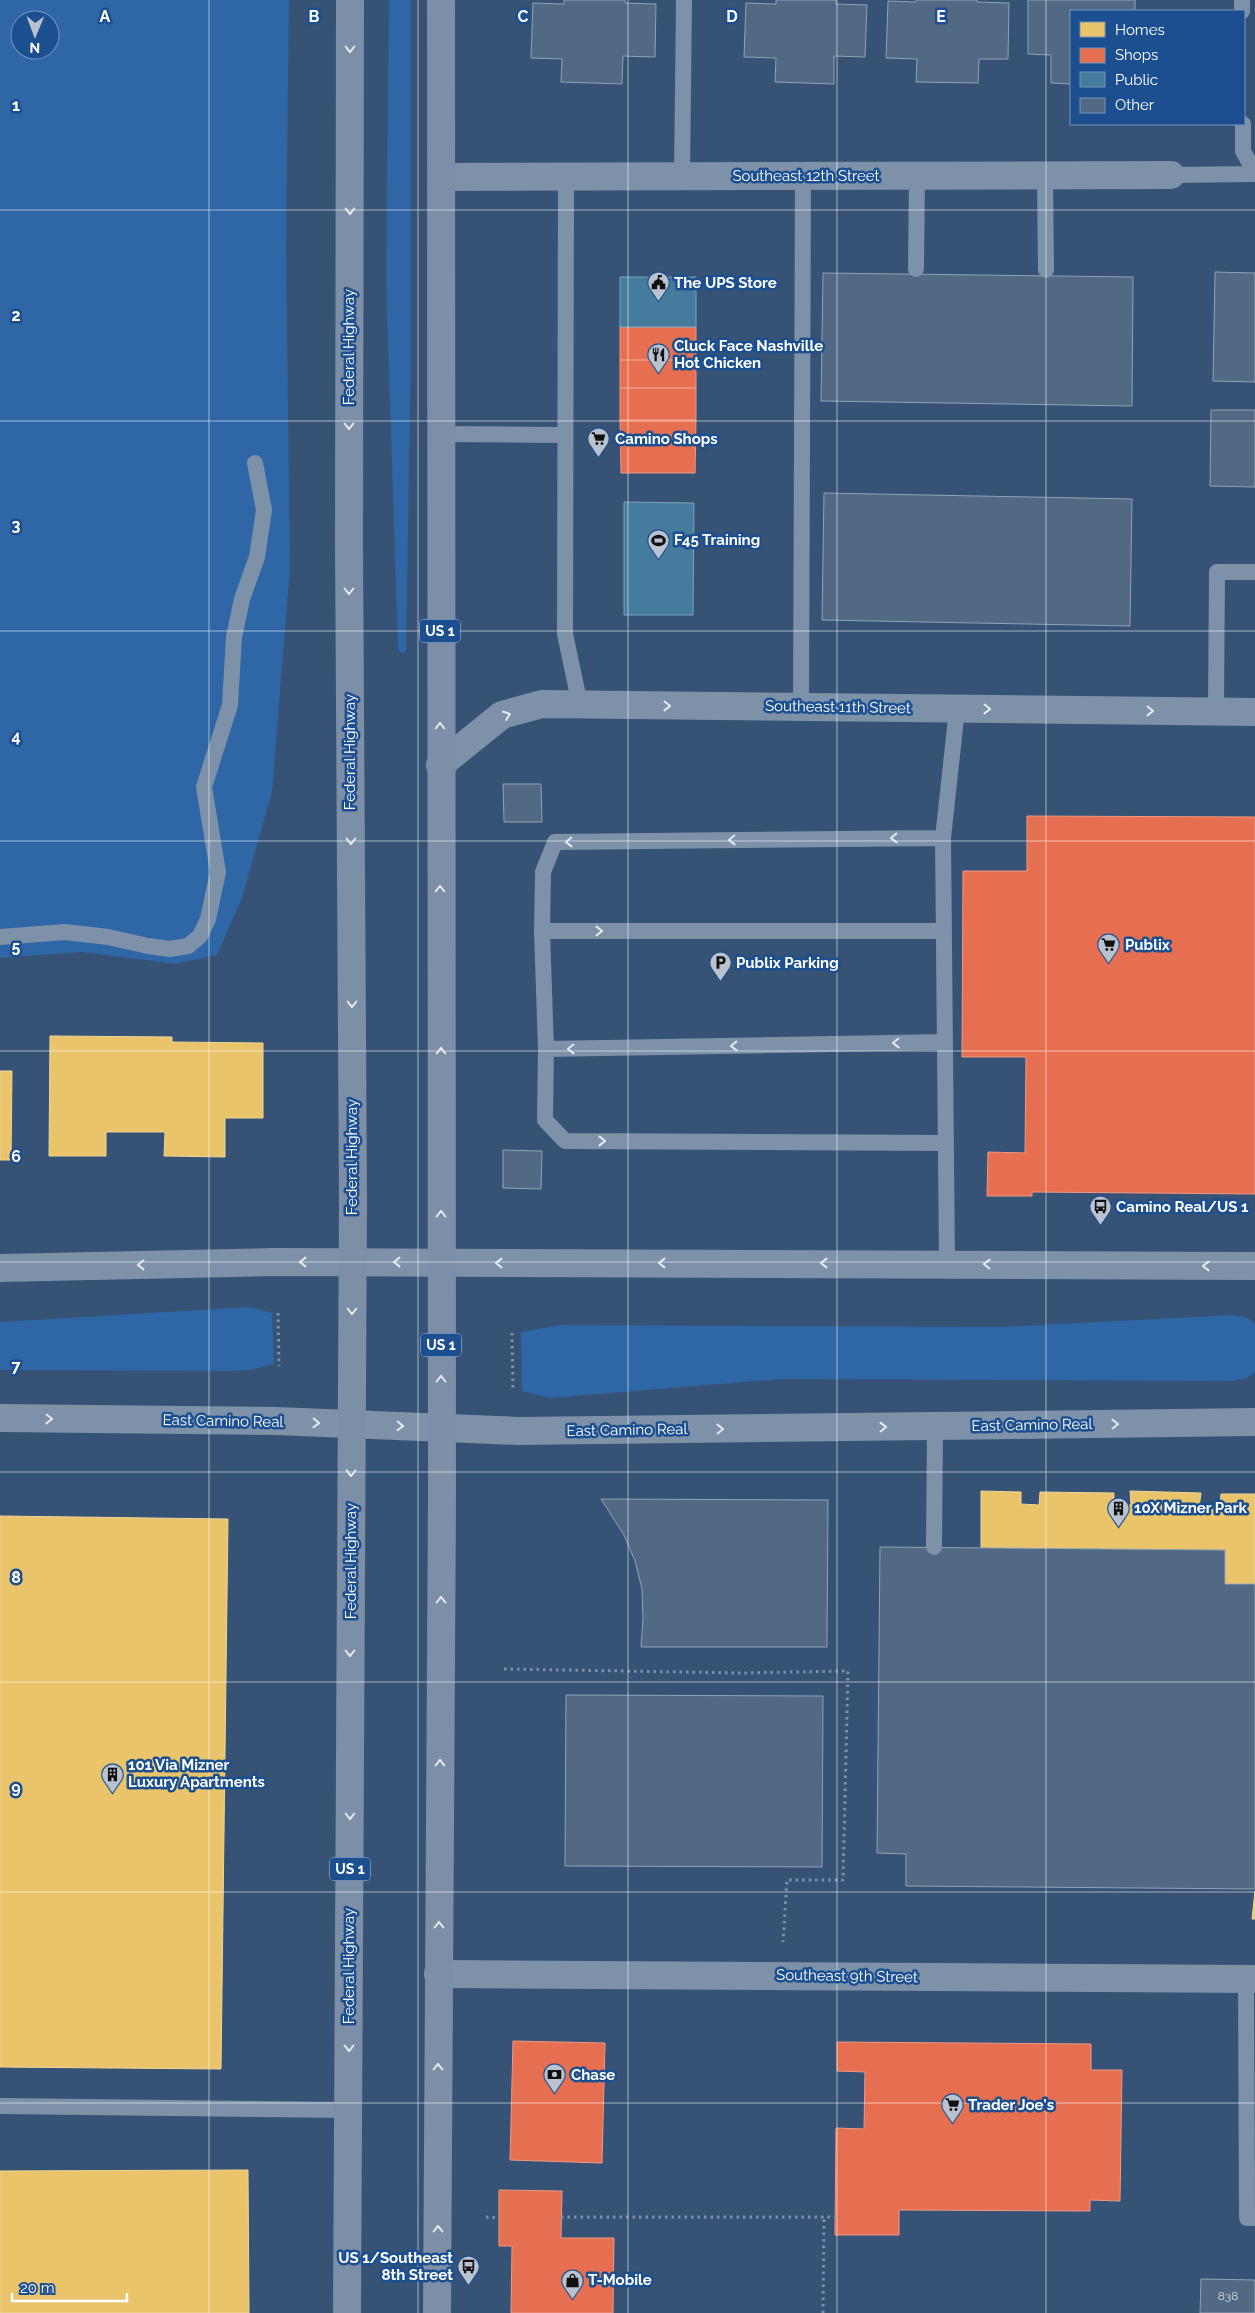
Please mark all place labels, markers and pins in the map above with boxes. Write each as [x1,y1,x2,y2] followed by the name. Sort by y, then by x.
[646,271,670,302] public building icon: The UPS Store
[674,274,777,292] place label: The UPS Store
[674,337,823,372] place label: Cluck Face Nashville Hot Chicken
[646,343,670,374] restaurant icon: Cluck Face Nashville Hot Chicken
[587,427,611,458] supermarket icon: Camino Shops
[615,430,718,448] place label: Camino Shops
[646,528,670,559] sports icon: F45 Training
[674,531,760,549] place label: F45 Training
[1097,933,1121,964] supermarket icon: Publix
[1125,936,1170,954] place label: Publix
[708,951,732,982] parking icon: Publix Parking
[736,954,839,972] place label: Publix Parking
[1088,1195,1112,1226] bus stop icon: Camino Real/US 1
[1116,1198,1249,1216] place label: Camino Real/US 1
[1106,1496,1130,1527] building icon: 10X Mizner Park
[1134,1499,1247,1517] place label: 10X Mizner Park
[128,1756,265,1791] place label: 101 Via Mizner Luxury Apartments
[100,1762,124,1793] building icon: 101 Via Mizner Luxury Apartments
[543,2063,567,2094] bank icon: Chase
[571,2066,615,2084] place label: Chase
[940,2093,964,2124] supermarket icon: Trader Joe's
[968,2096,1054,2114] place label: Trader Joe's
[338,2249,453,2284] place label: US 1/Southeast 8th Street
[457,2255,481,2286] bus stop icon: US 1/Southeast 8th Street
[560,2268,584,2299] shop icon: T-Mobile
[588,2271,652,2289] place label: T-Mobile

